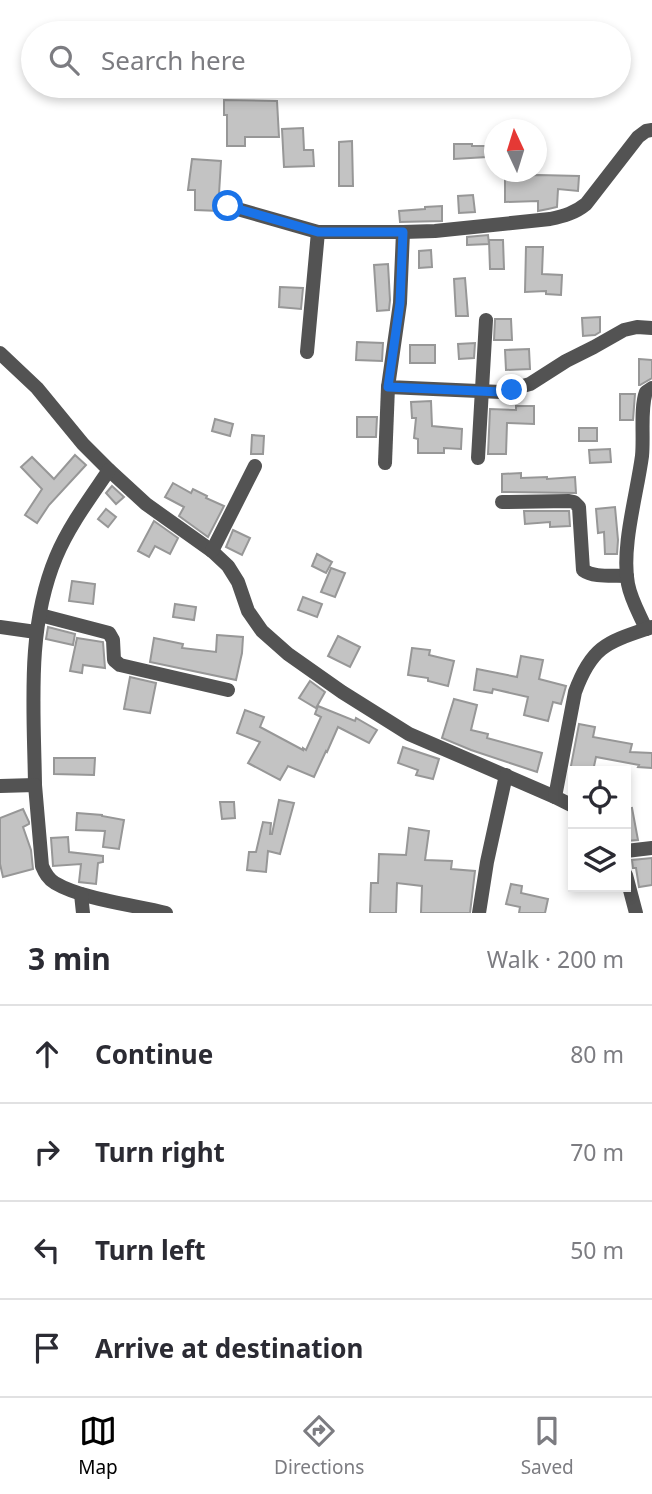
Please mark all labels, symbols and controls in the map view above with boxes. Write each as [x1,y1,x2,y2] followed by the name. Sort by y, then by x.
[21,21,631,98] search box
[45,41,83,79] icon: search
[101,42,246,78] text: Search here
[484,119,547,182] north arrow
[212,190,243,221] route start
[496,374,527,405] route end
[568,766,631,892] map controls
[568,766,631,829] button: locate
[568,829,631,892] button: layers
[28,938,111,979] text: 3 min
[487,943,624,975] text: Walk · 200 m
[28,1035,66,1073] icon: ahead
[95,1036,213,1072] text: Continue
[570,1038,624,1070] text: 80 m
[28,1133,66,1171] icon: right
[95,1134,225,1170] text: Turn right
[570,1136,624,1168] text: 70 m
[28,1231,66,1269] icon: left
[95,1232,206,1268] text: Turn left
[570,1234,624,1266] text: 50 m
[28,1329,66,1367] icon: arrive
[95,1330,364,1366] text: Arrive at destination
[78,1412,118,1480] tab: Map
[274,1412,364,1480] tab: Directions
[521,1412,574,1480] tab: Saved

